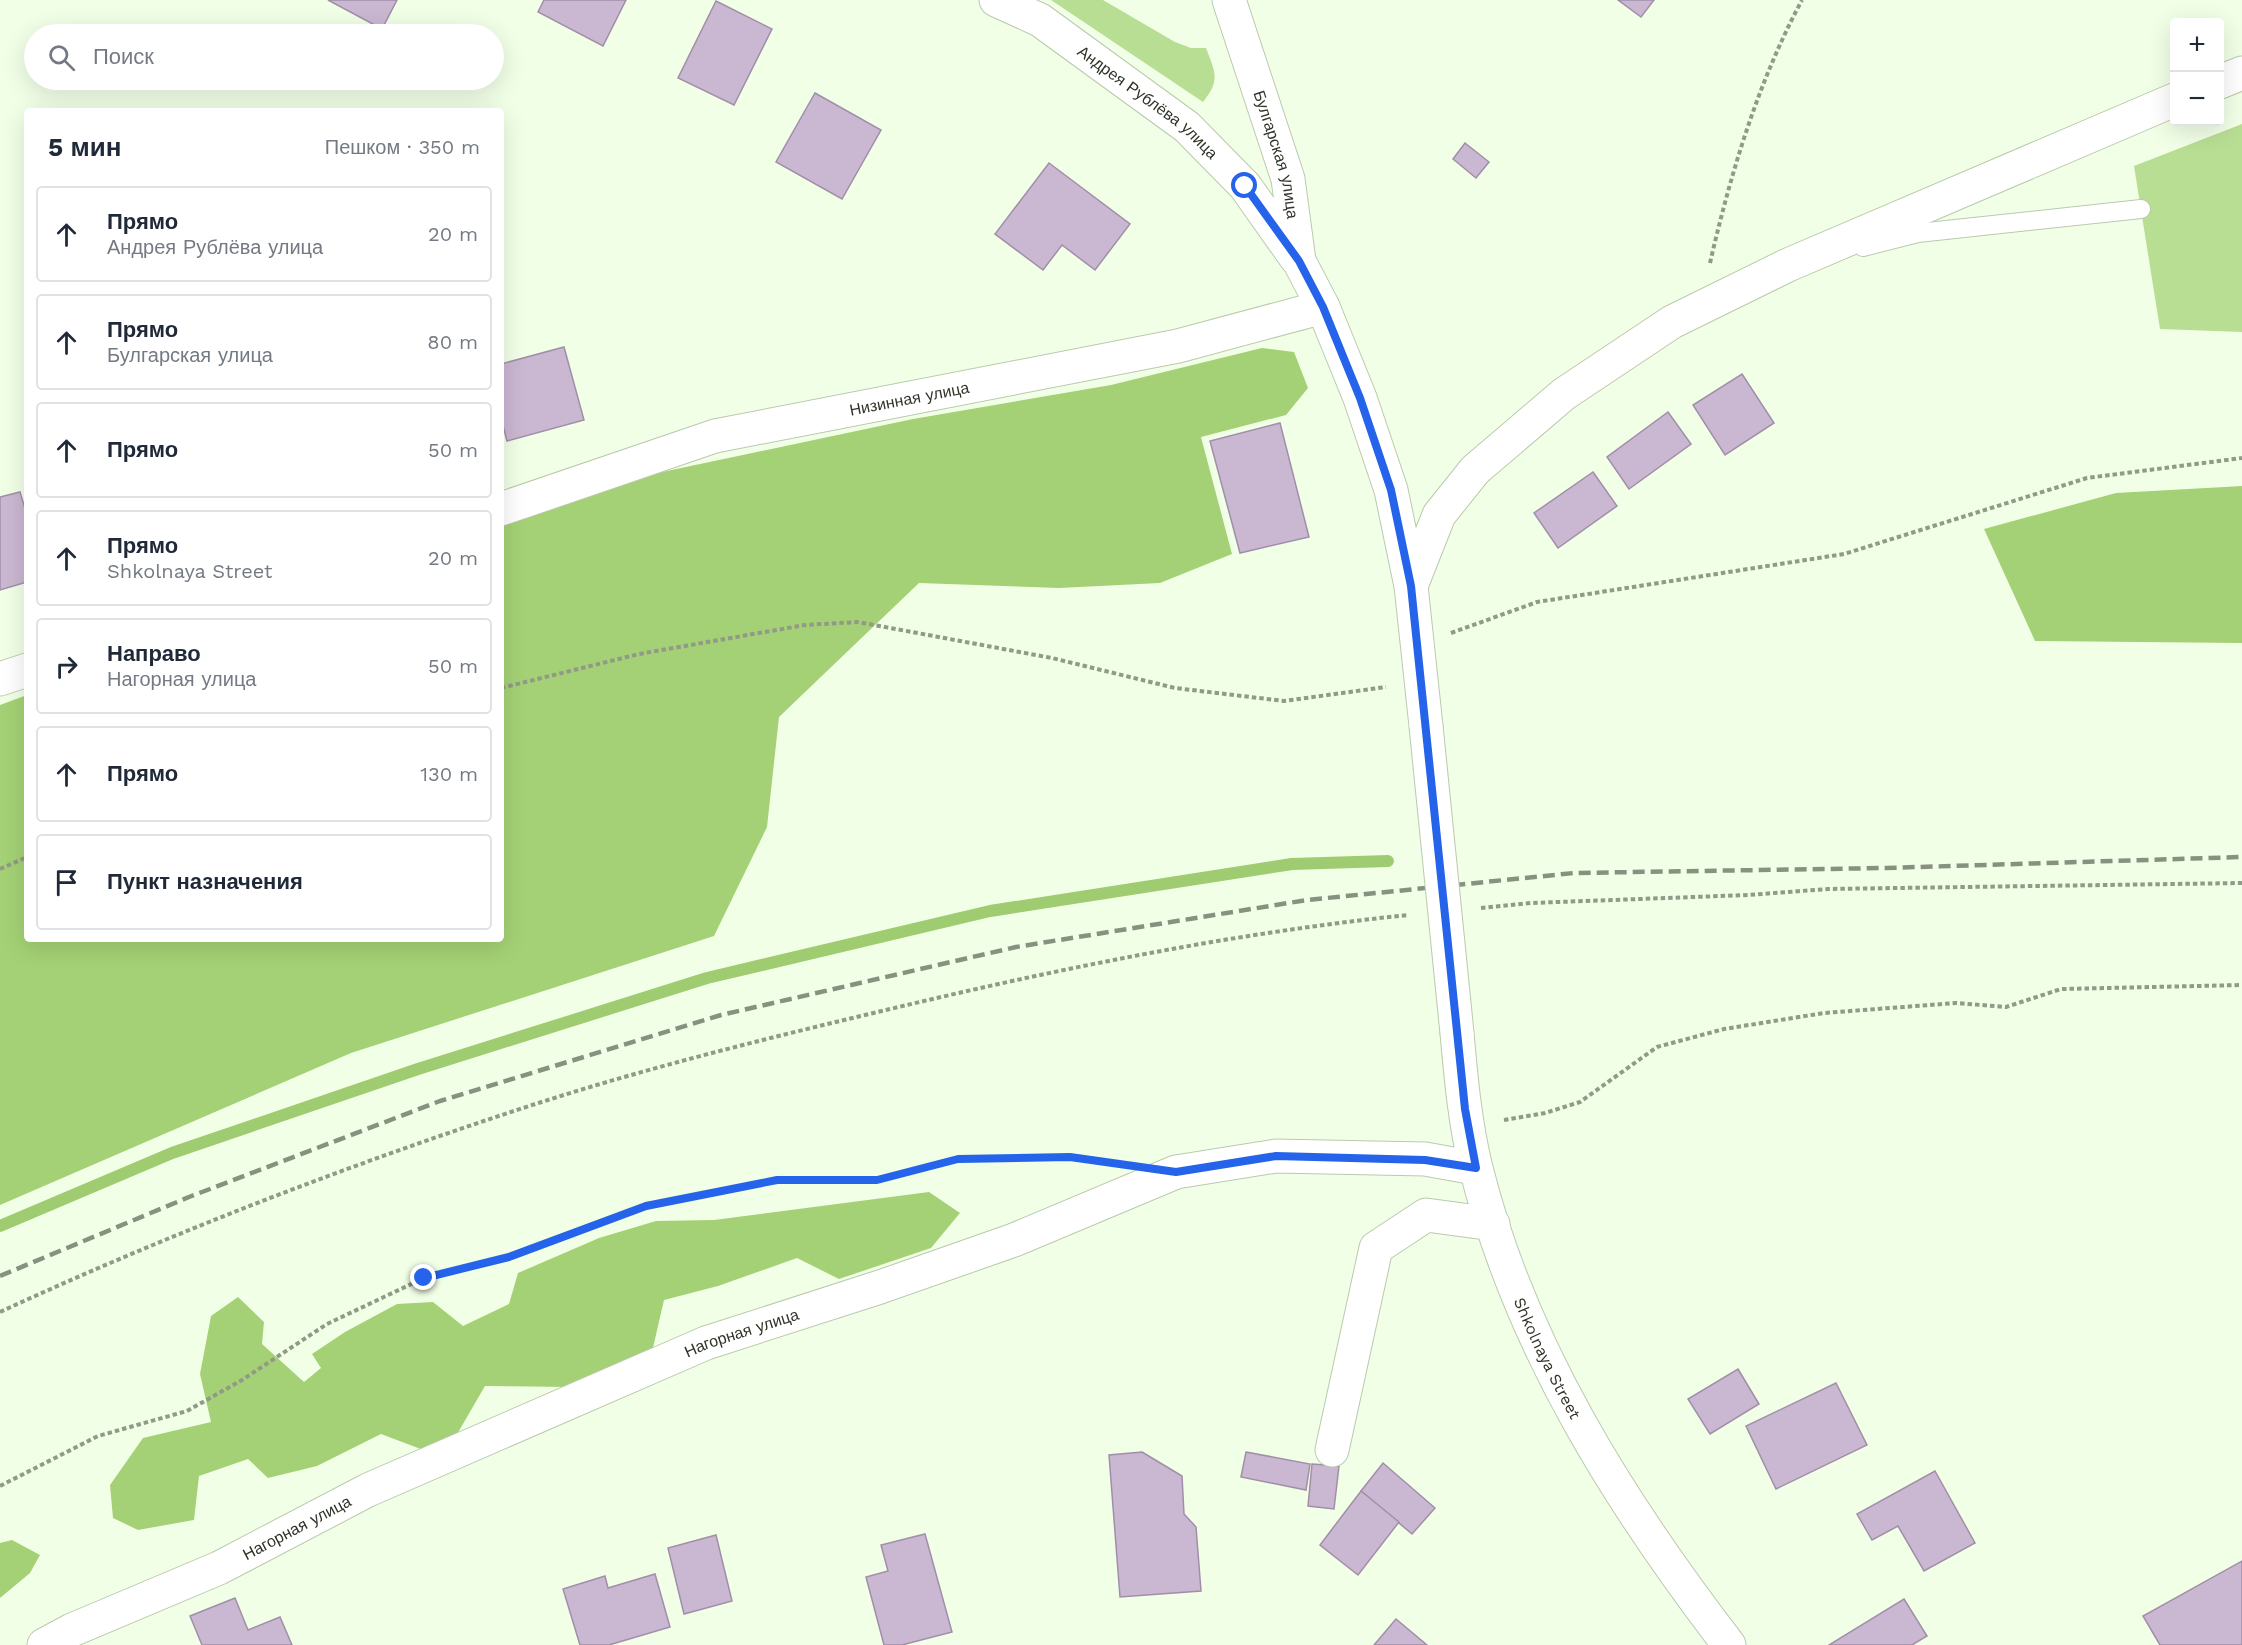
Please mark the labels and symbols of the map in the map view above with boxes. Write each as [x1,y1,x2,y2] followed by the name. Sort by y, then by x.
[1074,42,1222,163] street label: Андрея Рублёва улица
[1249,88,1302,220] street label: Булгарская улица
[1231,172,1257,198] route start
[848,378,971,420] street label: Низинная улица
[410,1264,436,1290] route end
[1510,1295,1585,1422] street label: Shkolnaya Street
[681,1305,801,1361] street label: Нагорная улица
[240,1492,354,1564] street label: Нагорная улица

